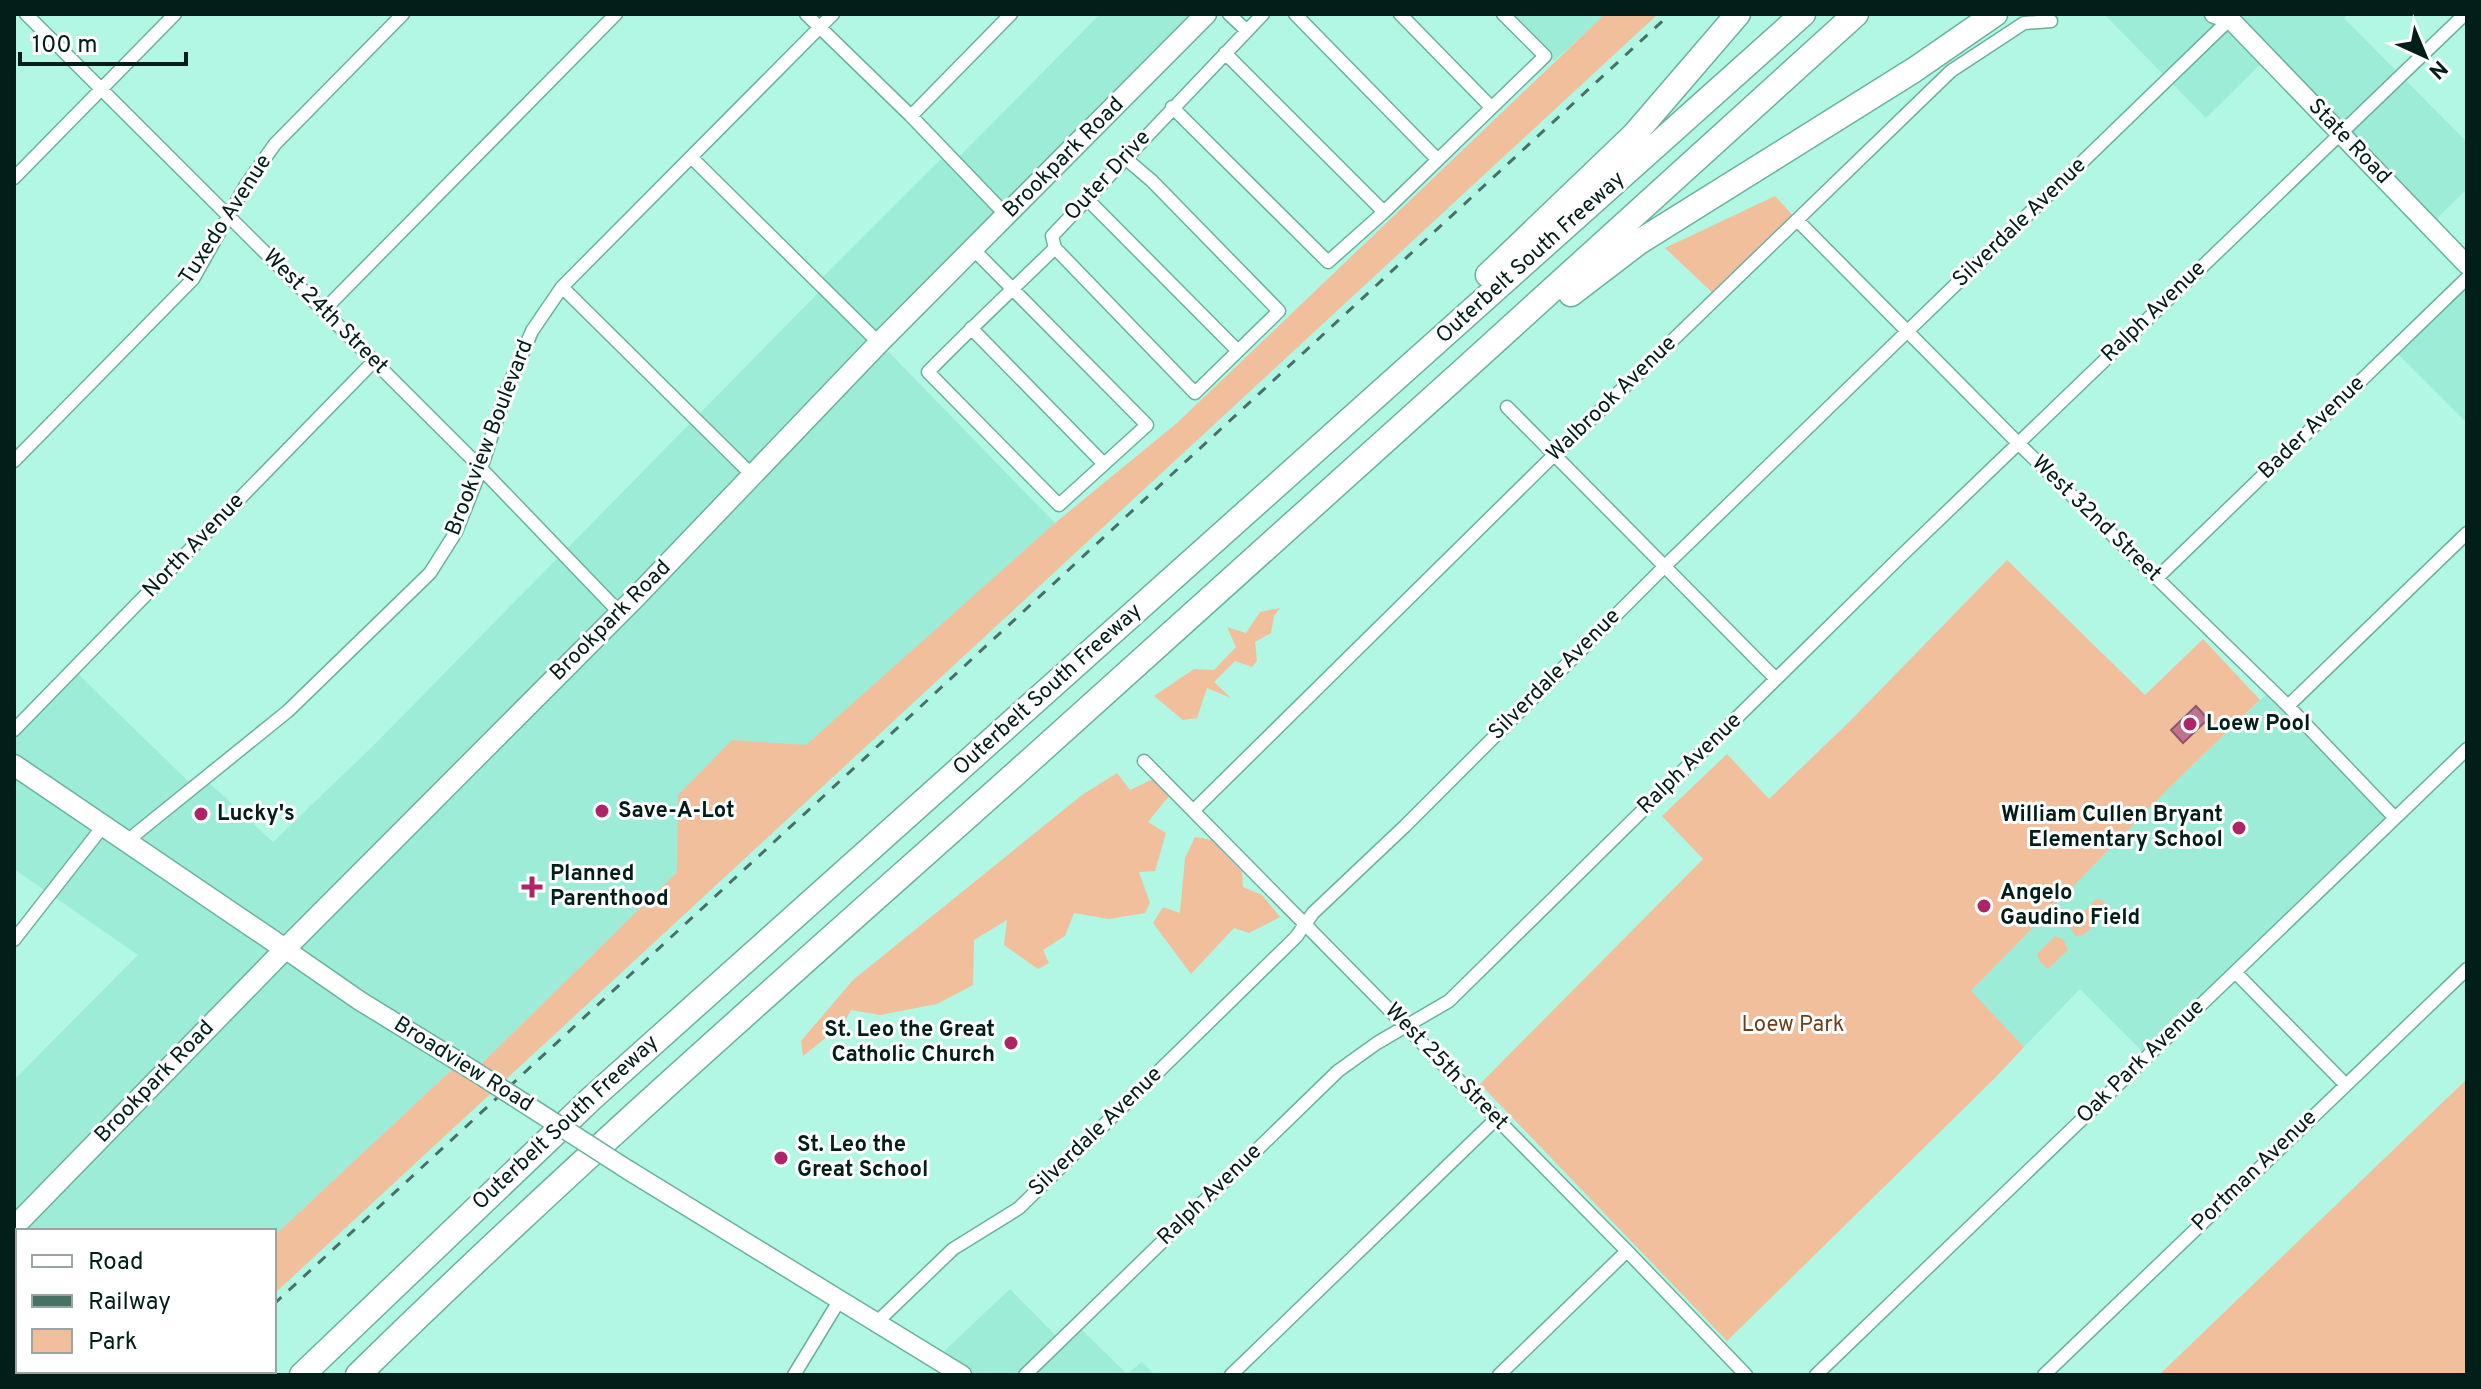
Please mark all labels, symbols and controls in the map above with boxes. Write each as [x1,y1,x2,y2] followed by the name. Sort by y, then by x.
[20,16,186,66] scale bar
[2385,16,2465,96] north arrow
[32,31,98,61] text: 100 m
[2422,53,2452,84] text: N
[998,92,1130,224] street label: Brookpark Road
[2302,94,2396,190] street label: State Road
[1059,125,1157,227] street label: Outer Drive
[174,150,278,290] street label: Tuxedo Avenue
[1948,152,2092,294] street label: Silverdale Avenue
[1431,166,1631,350] street label: Outerbelt South Freeway
[257,244,393,380] street label: West 24th Street
[2096,256,2212,368] street label: Ralph Avenue
[1541,330,1683,468] street label: Walbrook Avenue
[440,336,540,540] street label: Brookview Boulevard
[2253,371,2371,485] street label: Bader Avenue
[2025,450,2167,588] street label: West 32nd Street
[137,488,251,604] street label: North Avenue
[545,555,677,687] street label: Brookpark Road
[948,598,1148,782] street label: Outerbelt South Freeway
[1484,604,1626,746] street label: Silverdale Avenue
[1632,708,1748,820] street label: Ralph Avenue
[2206,711,2310,738] place label: Loew Pool
[2181,715,2199,733] marker: Loew Pool
[618,798,735,825] place label: Save-A-Lot
[217,801,295,828] place label: Lucky's
[593,802,611,820] marker: Save-A-Lot
[2001,802,2223,854] place label: William Cullen Bryant Elementary School
[192,805,210,823] marker: Lucky's
[2230,819,2248,837] marker: William Cullen Bryant Elementary School
[550,861,669,913] place label: Planned Parenthood
[521,876,543,898] marker: Planned Parenthood
[2000,880,2140,932] place label: Angelo Gaudino Field
[1975,897,1993,915] marker: Angelo Gaudino Field
[2071,994,2211,1130] street label: Oak Park Avenue
[1379,998,1513,1136] street label: West 25th Street
[388,1011,538,1119] street label: Broadview Road
[1742,1012,1844,1039] park label: Loew Park
[90,1015,220,1149] street label: Brookpark Road
[824,1017,995,1069] place label: St. Leo the Great Catholic Church
[467,1030,665,1216] street label: Outerbelt South Freeway
[1002,1034,1020,1052] marker: St. Leo the Great Catholic Church
[1024,1061,1168,1203] street label: Silverdale Avenue
[2187,1105,2323,1237] street label: Portman Avenue
[797,1132,928,1184] place label: St. Leo the Great School
[1152,1139,1268,1251] street label: Ralph Avenue
[772,1149,790,1167] marker: St. Leo the Great School
[16,1229,276,1373] legend
[88,1248,144,1278] text: Road
[88,1288,171,1318] text: Railway
[88,1328,138,1358] text: Park

